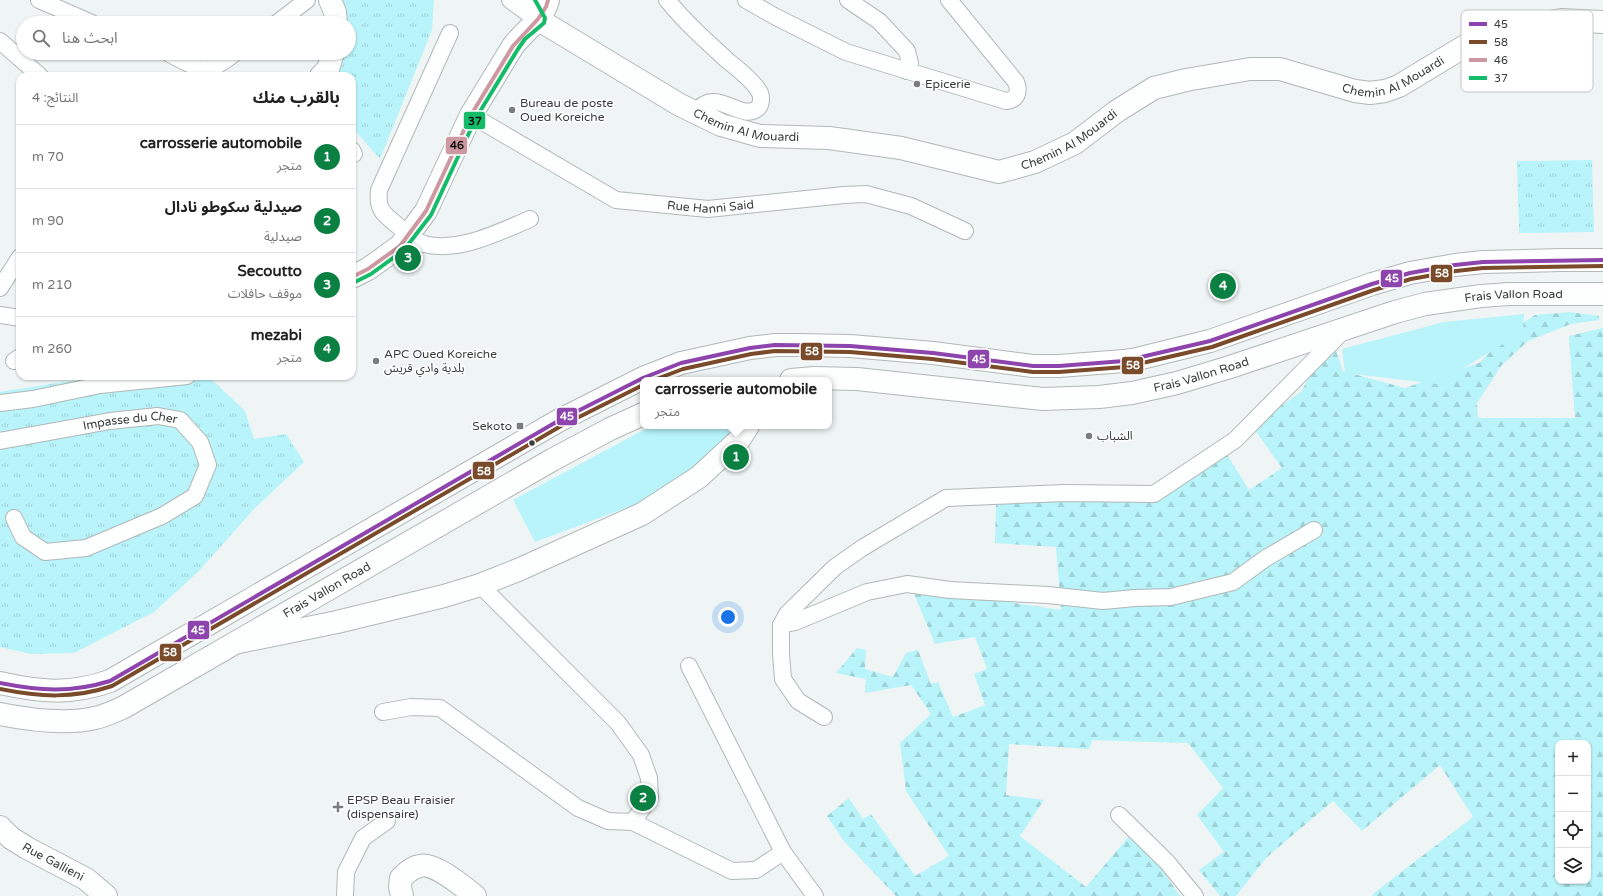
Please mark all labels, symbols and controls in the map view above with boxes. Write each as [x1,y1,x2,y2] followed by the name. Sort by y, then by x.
[1461,10,1593,92] legend
[16,16,356,60] search box
[1494,18,1508,31] text: 45
[30,27,52,49] icon: search
[62,29,118,47] text: ابحث هنا
[1494,36,1508,49] text: 58
[1340,53,1447,101] street label: Chemin Al Mouardi
[1494,54,1508,67] text: 46
[1494,72,1508,85] text: 37
[925,77,971,91] place label: Epicerie
[912,79,922,89] marker: Epicerie
[253,87,340,108] text: بالقرب منك
[32,90,78,106] text: النتائج: 4
[520,96,613,124] place label: Bureau de poste Oued Koreiche
[507,105,517,115] marker: Bureau de poste Oued Koreiche
[691,106,799,144] street label: Chemin Al Mouardi
[1019,107,1120,173] street label: Chemin Al Mouardi
[463,111,486,130] line badge: 37
[468,115,482,128] text: 37
[140,134,302,152] text: carrosserie automobile
[445,136,468,155] line badge: 46
[450,139,464,152] text: 46
[32,149,64,165] text: 70 m
[323,149,331,165] text: 1
[277,158,302,174] text: متجر
[666,197,754,216] street label: Rue Hanni Said
[165,198,302,216] text: صيدلية سكوطو نادال
[32,213,64,229] text: 90 m
[323,213,331,229] text: 2
[264,229,302,245] text: صيدلية
[395,243,421,273] pin: 3
[238,262,302,280] text: Secoutto
[1430,264,1453,283] line badge: 58
[1435,267,1449,280] text: 58
[1380,269,1403,288] line badge: 45
[1210,271,1236,301] pin: 4
[1385,272,1399,285] text: 45
[32,277,72,293] text: 210 m
[323,277,331,293] text: 3
[228,286,302,302] text: موقف حافلات
[1463,287,1563,305] street label: Frais Vallon Road
[251,326,302,344] text: mezabi
[32,341,72,357] text: 260 m
[323,341,331,357] text: 4
[800,342,823,361] line badge: 58
[805,345,819,358] text: 58
[384,347,497,378] place label: APC Oued Koreiche بلدية وادي قريش
[967,349,990,369] line badge: 45
[277,350,302,366] text: متجر
[972,353,986,366] text: 45
[1152,354,1251,395] street label: Frais Vallon Road
[371,356,381,366] marker: APC Oued Koreiche بلدية وادي قريش
[1121,356,1144,375] line badge: 58
[1126,359,1140,372] text: 58
[640,377,832,429] popup
[655,380,817,398] text: carrosserie automobile
[655,404,680,420] text: متجر
[556,407,578,426] line badge: 45
[82,409,179,433] street label: Impasse du Cher
[560,410,574,423] text: 45
[472,419,512,433] place label: Sekoto
[515,421,525,431] marker: Sekoto
[1097,429,1133,443] place label: الشباب
[1084,431,1094,441] marker: الشباب
[527,438,537,448] unlabelled marker
[723,442,749,472] pin: 1
[472,461,495,480] line badge: 58
[477,465,491,478] text: 58
[281,559,373,621] street label: Frais Vallon Road
[718,607,738,627] your location
[187,620,210,640] line badge: 45
[191,624,205,637] text: 45
[159,643,182,662] line badge: 58
[163,646,177,659] text: 58
[1555,740,1591,884] map controls
[1555,740,1591,776] button: +
[1555,776,1591,812] button: −
[630,783,656,813] pin: 2
[347,793,455,821] place label: EPSP Beau Fraisier (dispensaire)
[332,801,344,813] marker: EPSP Beau Fraisier (dispensaire)
[1555,812,1591,848] button: locate
[20,840,86,884] street label: Rue Gallieni
[1555,848,1591,884] button: layers

